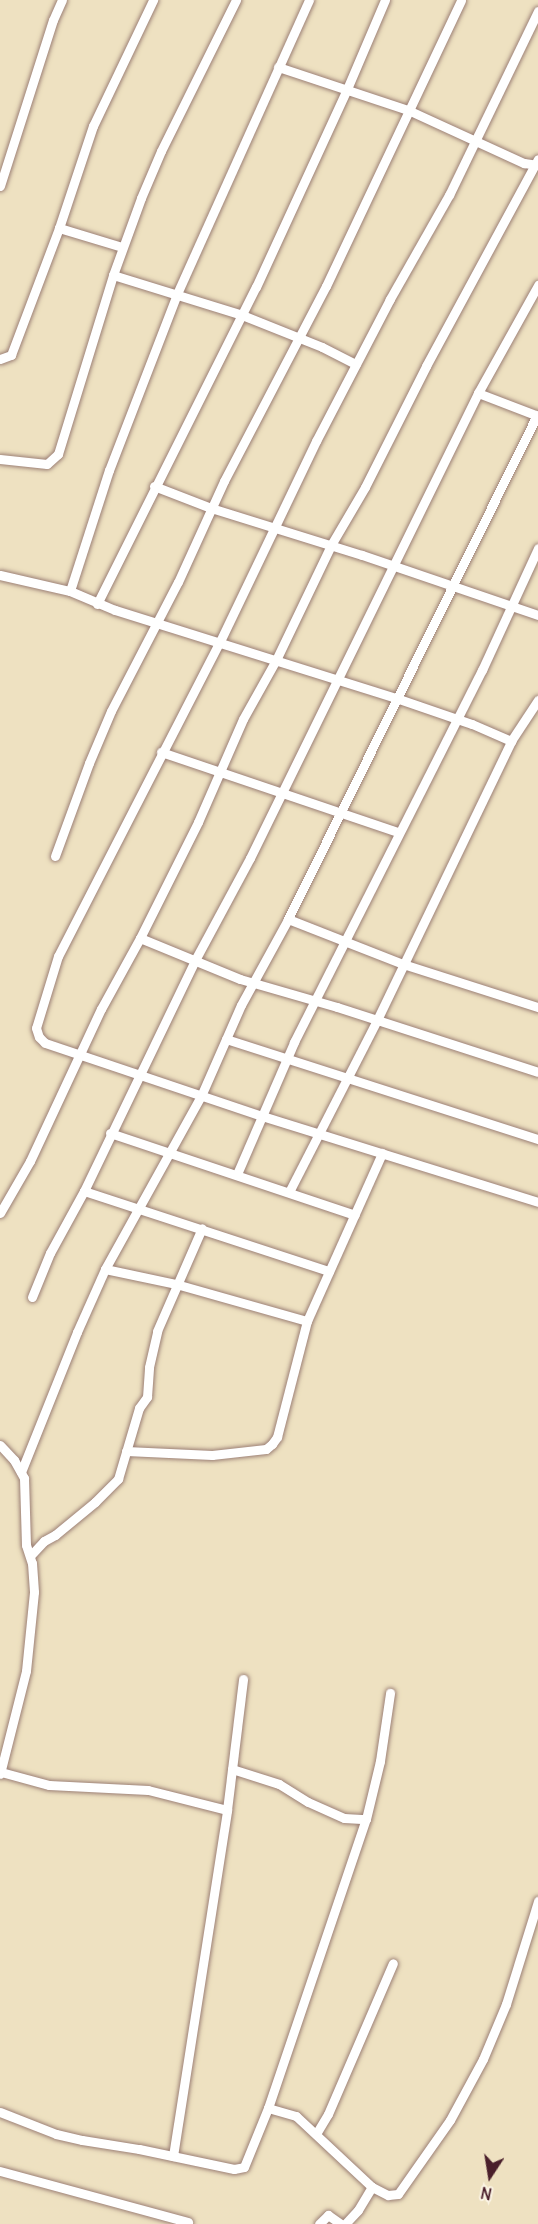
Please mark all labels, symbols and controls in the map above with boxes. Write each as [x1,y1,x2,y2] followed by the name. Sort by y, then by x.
[460,2146,520,2206] north arrow
[479,2183,494,2205] text: N

